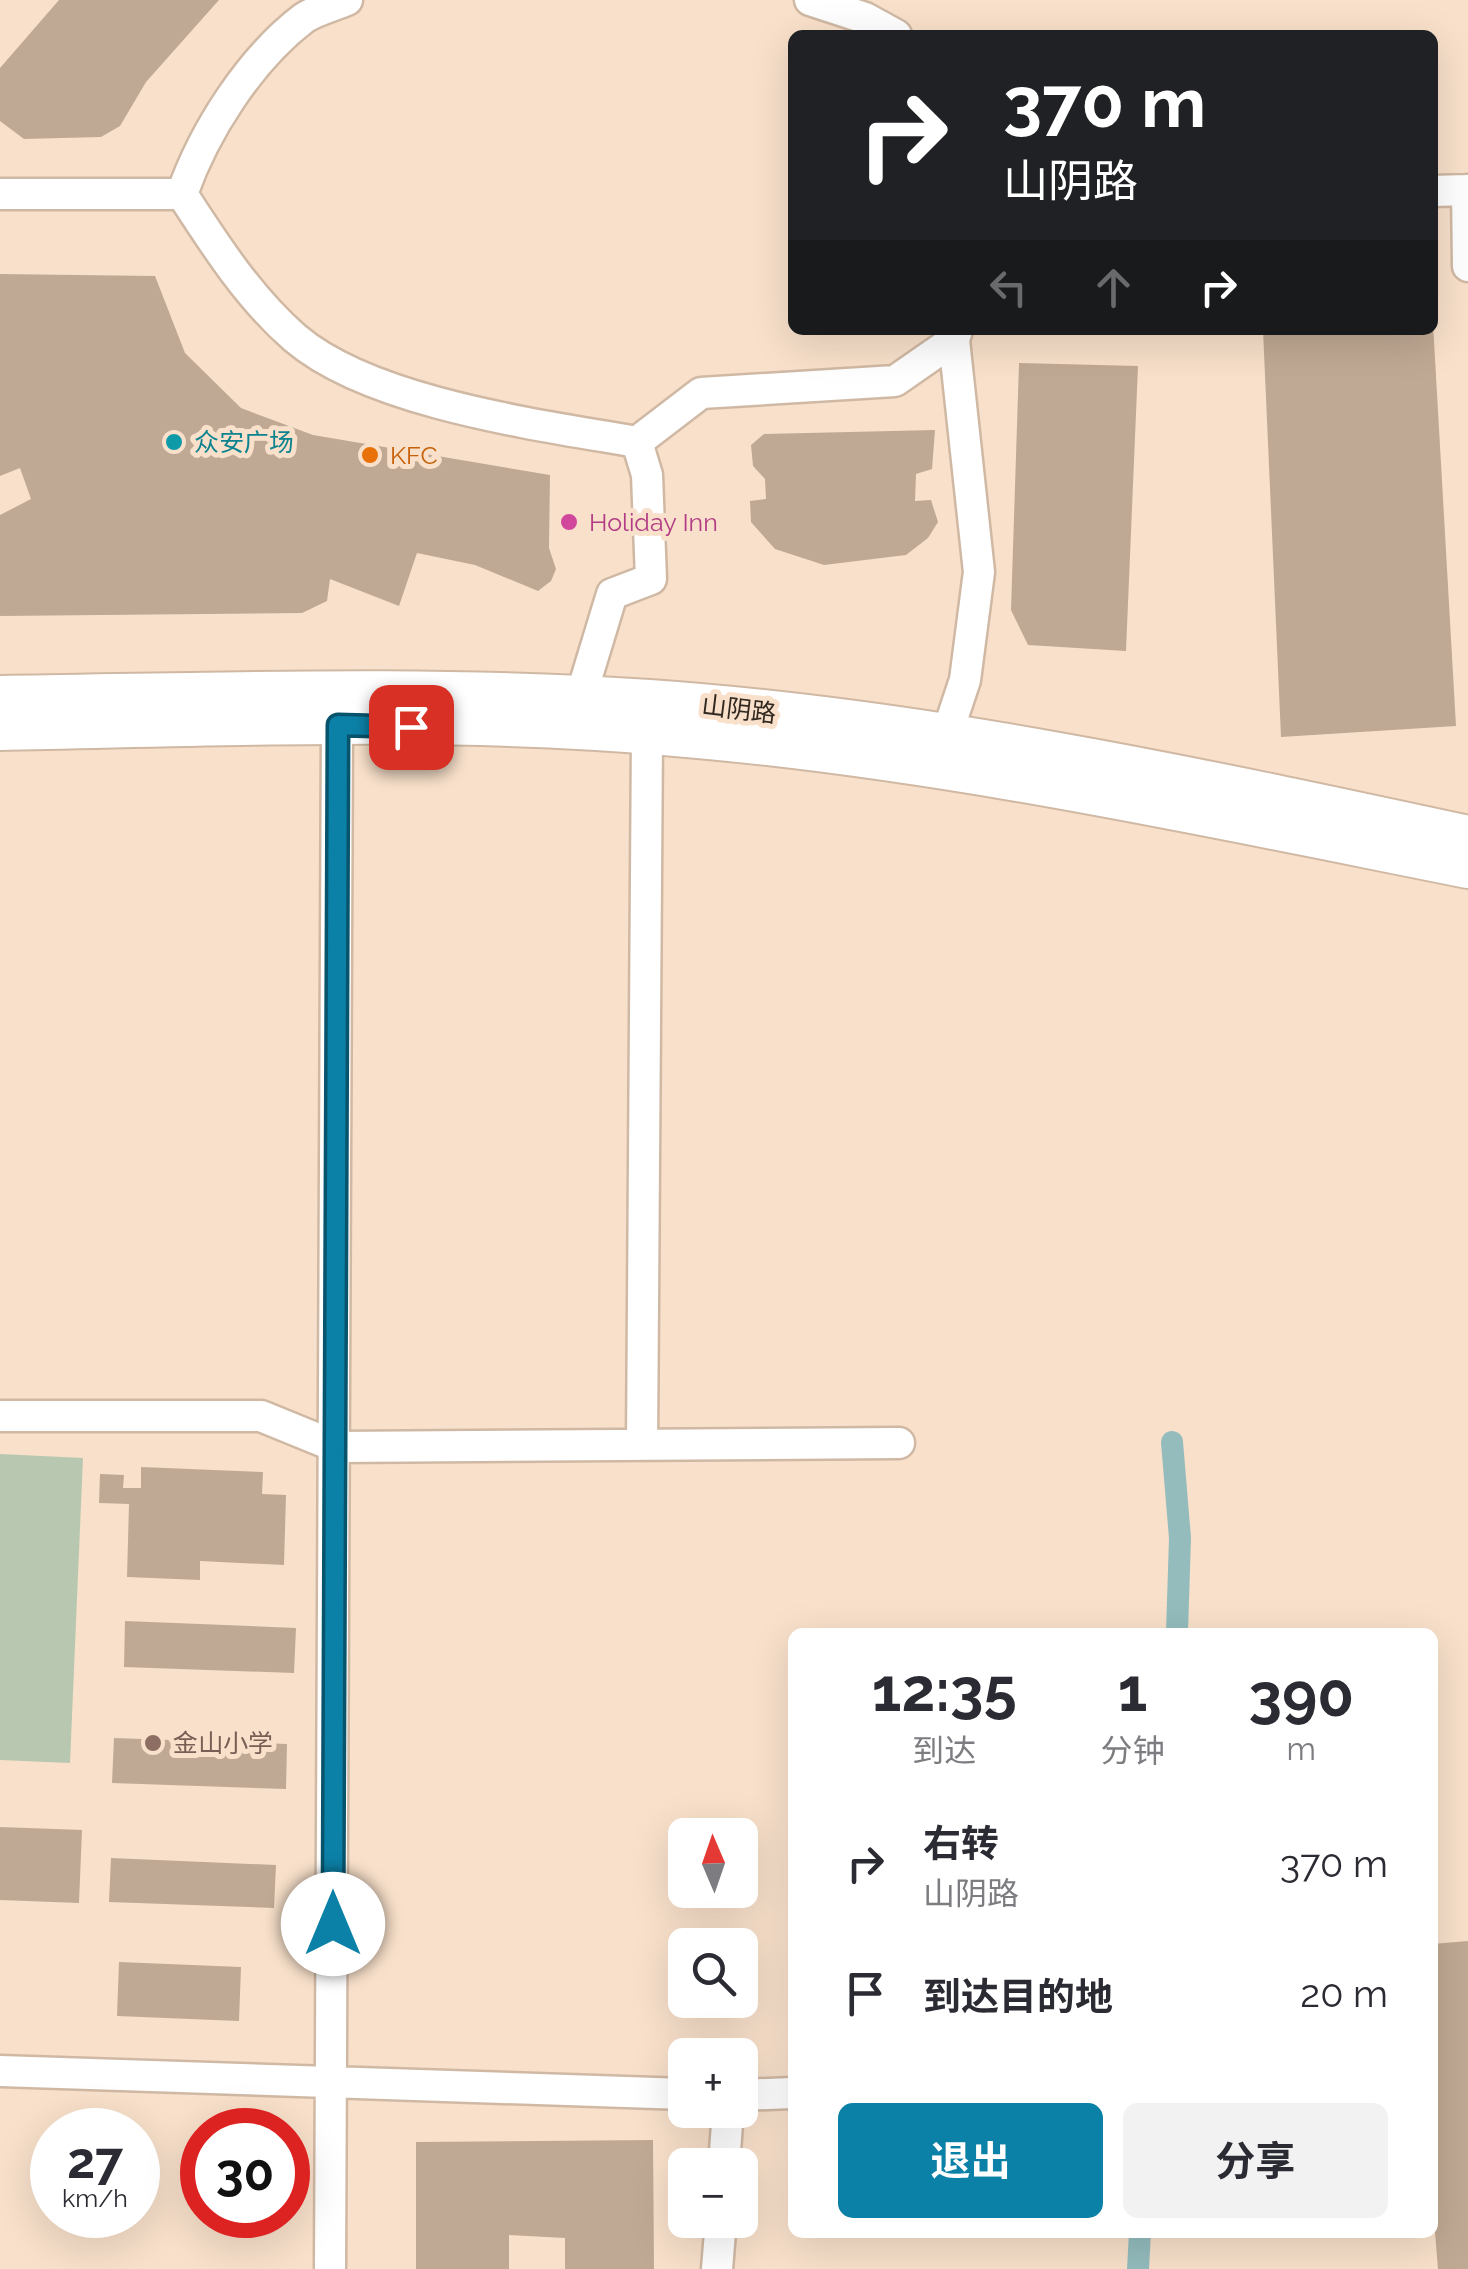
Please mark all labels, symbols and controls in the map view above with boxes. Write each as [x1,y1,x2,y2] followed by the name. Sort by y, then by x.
[1003,61,1206,143] text: 370 m
[838,70,968,200] icon: right
[1003,155,1138,208] text: 山阴路
[981,260,1036,315] icon: left
[1086,260,1141,315] icon: ahead
[1191,260,1246,315] icon: right
[194,427,294,457] place label: 众安广场
[163,431,185,453] marker: 众安广场
[390,440,438,470] place label: KFC
[359,444,381,466] marker: KFC
[589,507,718,537] place label: Holiday Inn
[558,511,580,533] marker: Holiday Inn
[369,685,454,770] pin
[700,690,778,728] street label: 山阴路
[384,700,439,755] icon: arrive
[872,1655,1017,1725] text: 12:35
[1118,1655,1147,1725] text: 1
[1248,1660,1354,1730] text: 390
[173,1728,273,1758] place label: 金山小学
[1287,1730,1316,1767] text: m
[142,1732,164,1754] marker: 金山小学
[912,1732,976,1769] text: 到达
[1101,1732,1165,1769] text: 分钟
[668,1818,758,1908] north arrow
[668,1818,758,2238] map controls
[923,1821,999,1866] text: 右转
[838,1836,893,1891] icon: right
[1280,1841,1388,1886] text: 370 m
[281,1872,385,1976] position arrow
[923,1875,1019,1912] text: 山阴路
[668,1928,758,2018] button: search
[838,1966,893,2021] icon: arrive
[1300,1971,1388,2016] text: 20 m
[923,1974,1113,2019] text: 到达目的地
[668,2038,758,2128] button: +
[838,2103,1103,2218] button: 退出
[1123,2103,1388,2218] button: 分享
[180,2108,310,2238] speed limit sign: 30
[67,2131,123,2190] text: 27
[668,2148,758,2238] button: −
[62,2183,128,2213] text: km/h

